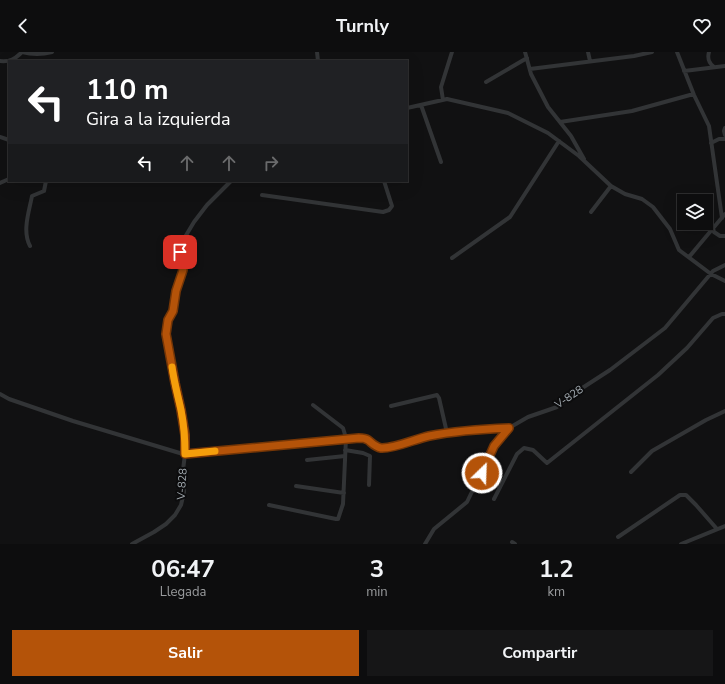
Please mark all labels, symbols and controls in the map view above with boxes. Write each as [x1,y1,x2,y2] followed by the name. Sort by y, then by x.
[336,14,389,38] text: Turnly
[12,15,34,37] icon: back
[691,15,713,37] icon: heart
[86,71,169,109] text: 110 m
[20,76,72,128] icon: left
[86,107,230,131] text: Gira a la izquierda
[134,152,156,174] icon: left
[176,152,198,174] icon: ahead
[218,152,240,174] icon: ahead
[260,152,282,174] icon: right
[677,194,713,230] map controls
[677,194,713,230] button: layers
[163,235,197,269] pin
[169,241,191,263] icon: arrive
[551,382,587,413] street label: V-828
[461,452,503,494] position arrow
[173,467,191,501] street label: V-828
[151,553,215,585] text: 06:47
[370,553,384,585] text: 3
[539,553,574,585] text: 1.2
[160,583,206,601] text: Llegada
[366,583,388,601] text: min
[548,583,565,601] text: km
[12,630,359,676] button: Salir
[367,630,713,676] button: Compartir

